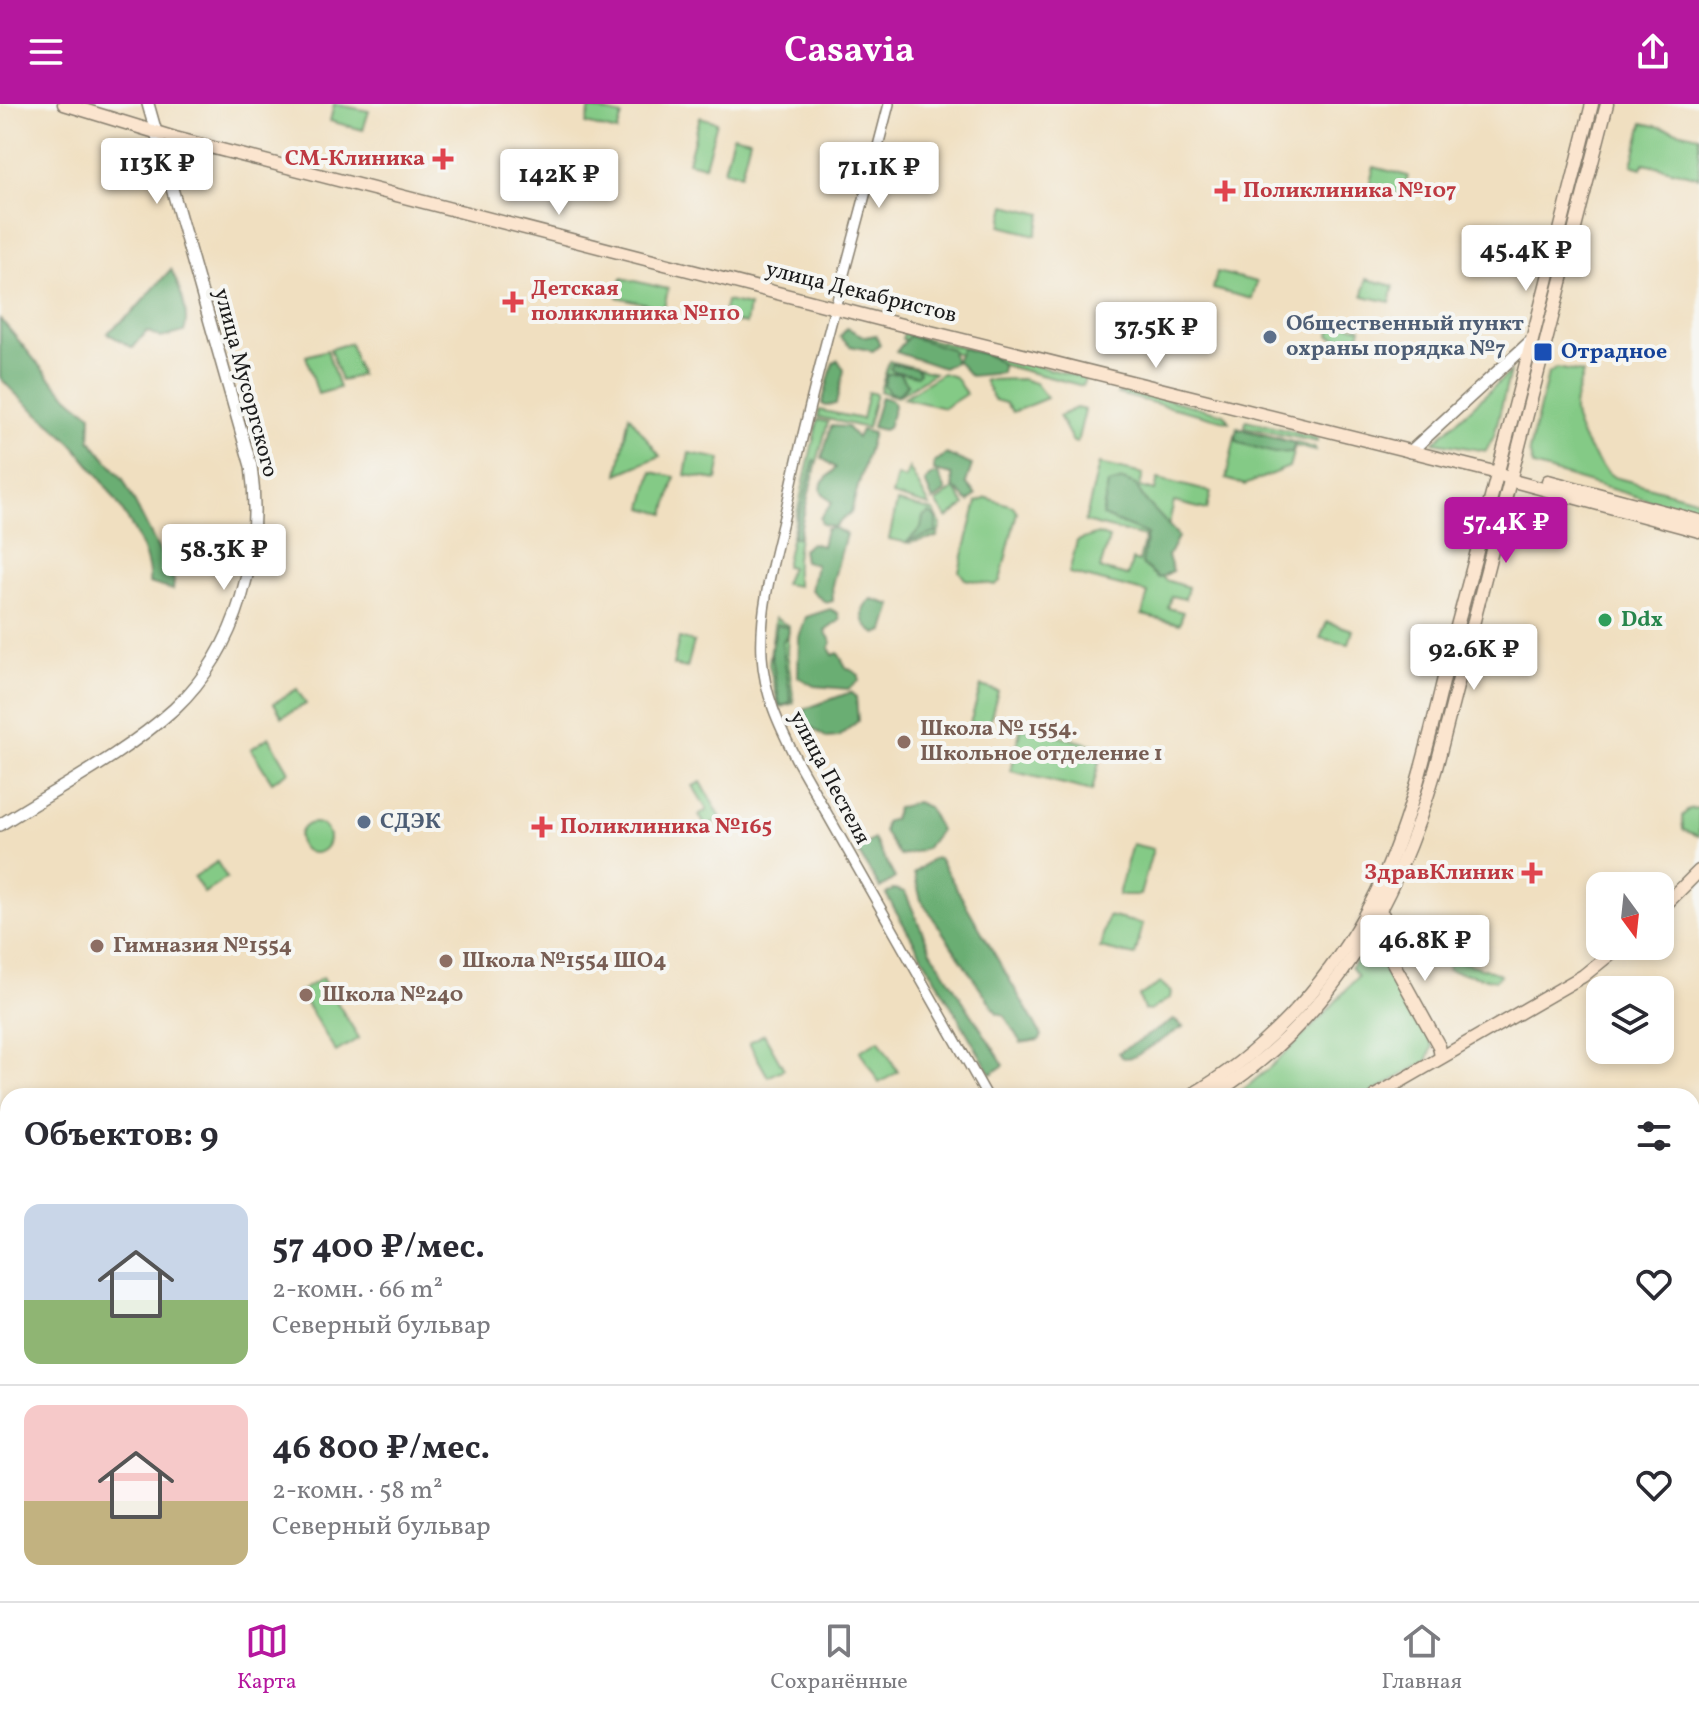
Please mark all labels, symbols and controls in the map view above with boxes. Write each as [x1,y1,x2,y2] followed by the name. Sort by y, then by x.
[784,27,915,77] text: Casavia
[24,30,68,74] icon: menu
[1631,30,1675,74] icon: share
[92,138,222,206] pin: 113K ₽
[805,142,953,210] pin: 71.1K ₽
[285,144,425,175] place label: СМ-Клиника
[119,146,195,182] text: 113K ₽
[432,148,454,170] marker: СМ-Клиника
[494,149,624,217] pin: 142K ₽
[838,150,920,186] text: 71.1K ₽
[518,157,600,193] text: 142K ₽
[1243,176,1456,207] place label: Поликлиника №107
[1214,180,1236,202] marker: Поликлиника №107
[1452,225,1600,293] pin: 45.4K ₽
[1480,233,1572,269] text: 45.4K ₽
[762,254,960,332] street label: улица Декабристов
[531,274,740,330] place label: Детская поликлиника №110
[205,285,285,481] street label: улица Мусоргского
[502,291,524,313] marker: Детская поликлиника №110
[1082,302,1230,370] pin: 37.5K ₽
[1286,309,1524,365] place label: Общественный пункт охраны порядка №7
[1114,310,1198,346] text: 37.5K ₽
[1261,328,1279,346] marker: Общественный пункт охраны порядка №7
[1561,337,1667,368] place label: Отрадное
[1532,341,1554,363] marker: Отрадное
[1432,497,1580,565] pin: 57.4K ₽
[1462,505,1550,541] text: 57.4K ₽
[150,524,298,592] pin: 58.3K ₽
[180,532,268,568] text: 58.3K ₽
[1621,605,1663,636] place label: Ddx
[1596,611,1614,629] marker: Ddx
[1400,624,1548,692] pin: 92.6K ₽
[1428,632,1520,668] text: 92.6K ₽
[781,706,877,850] street label: улица Пестеля
[920,714,1163,770] place label: Школа № 1554. Школьное отделение 1
[895,733,913,751] marker: Школа № 1554. Школьное отделение 1
[380,807,441,838] place label: СДЭК
[560,812,772,843] place label: Поликлиника №165
[355,813,373,831] marker: СДЭК
[531,816,553,838] marker: Поликлиника №165
[1364,858,1514,889] place label: ЗдравКлиник
[1521,862,1543,884] marker: ЗдравКлиник
[1586,872,1674,960] north arrow
[1586,872,1674,1064] map controls
[1351,915,1499,983] pin: 46.8K ₽
[1378,923,1472,959] text: 46.8K ₽
[113,931,292,962] place label: Гимназия №1554
[88,937,106,955] marker: Гимназия №1554
[462,946,667,977] place label: Школа №1554 ШО4
[437,952,455,970] marker: Школа №1554 ШО4
[1586,976,1674,1064] button: layers
[322,980,463,1011] place label: Школа №240
[297,986,315,1004] marker: Школа №240
[24,1113,219,1160] text: Объектов: 9
[1632,1114,1676,1158] icon: filters
[272,1225,485,1272] text: 57 400 ₽/мес.
[88,1236,184,1332] icon: home
[1632,1262,1676,1306] icon: heart
[272,1272,443,1308] text: 2-комн. · 66 m²
[272,1308,491,1344] text: Северный бульвар
[272,1426,490,1473] text: 46 800 ₽/мес.
[88,1437,184,1533] icon: home
[1632,1463,1676,1507] icon: heart
[272,1473,443,1509] text: 2-комн. · 58 m²
[272,1509,491,1545] text: Северный бульвар
[237,1619,297,1698] tab: Карта
[770,1619,908,1698] tab: Сохранённые
[1382,1619,1462,1698] tab: Главная

